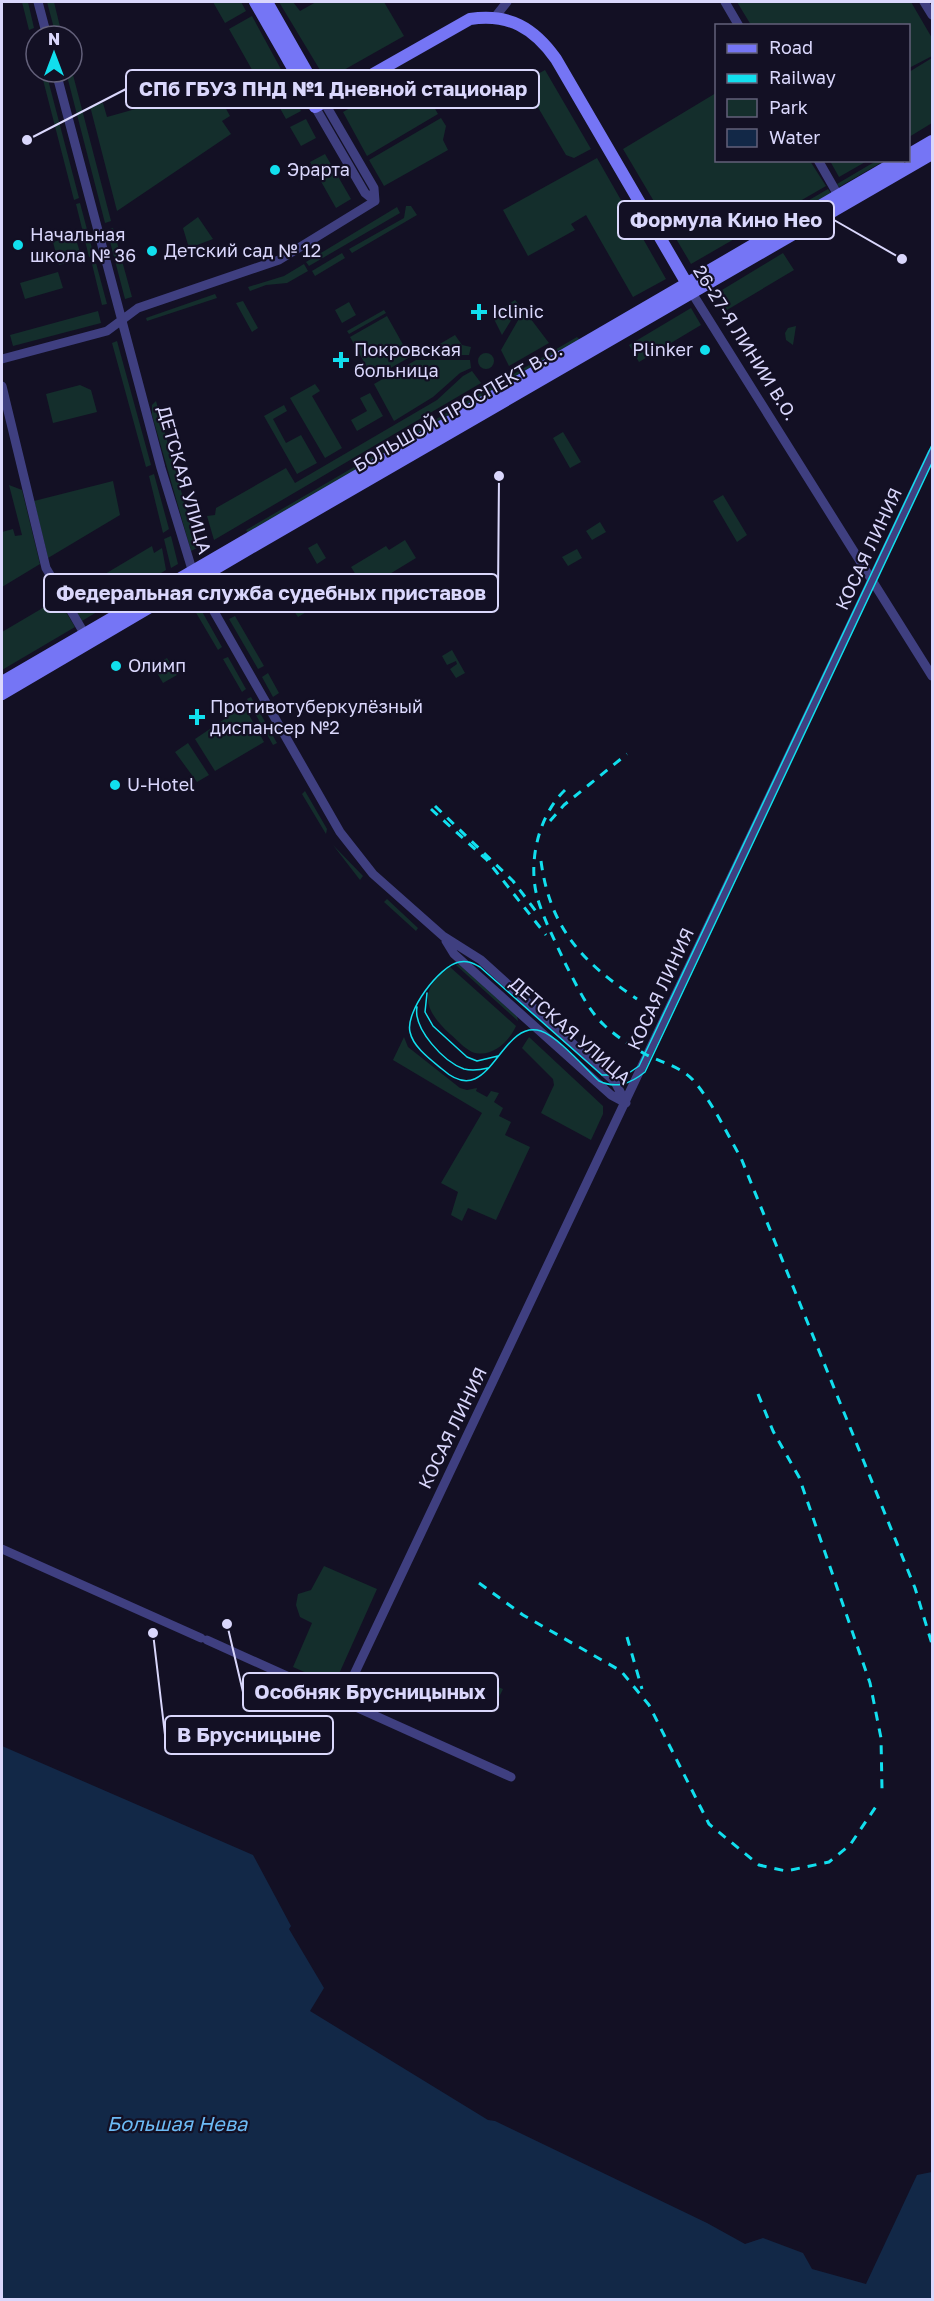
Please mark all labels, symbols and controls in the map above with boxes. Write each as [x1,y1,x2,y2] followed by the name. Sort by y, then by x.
[24,24,84,84] north arrow
[715,24,910,162] legend
[48,29,60,49] text: N
[769,36,813,58] text: Road
[769,66,836,88] text: Railway
[126,70,539,108] callout: СПб ГБУЗ ПНД №1 Дневной стационар
[139,76,527,100] text: СПб ГБУЗ ПНД №1 Дневной стационар
[769,96,808,118] text: Park
[769,126,820,148] text: Water
[287,158,350,180] place label: Эрарта
[268,163,282,177] marker: Эрарта
[618,201,834,239] callout: Формула Кино Нео
[630,207,822,231] text: Формула Кино Нео
[30,223,136,266] place label: Начальная школа № 36
[11,238,25,252] marker: Начальная школа № 36
[164,239,321,261] place label: Детский сад № 12
[145,244,159,258] marker: Детский сад № 12
[689,261,803,424] street label: 26-27-Я ЛИНИИ В.О.
[492,300,544,322] place label: Iclinic
[470,303,488,321] marker: Iclinic
[349,338,566,476] street label: БОЛЬШОЙ ПРОСПЕКТ В.О.
[354,338,461,381] place label: Покровская больница
[632,338,693,360] place label: Plinker
[698,343,712,357] marker: Plinker
[332,351,350,369] marker: Покровская больница
[153,403,217,556] street label: ДЕТСКАЯ УЛИЦА
[830,484,906,613] street label: КОСАЯ ЛИНИЯ
[44,574,498,612] callout: Федеральная служба судебных приставов
[56,580,486,604] text: Федеральная служба судебных приставов
[128,654,186,676] place label: Олимп
[109,659,123,673] marker: Олимп
[210,695,423,738] place label: Противотуберкулёзный диспансер №2
[188,708,206,726] marker: Противотуберкулёзный диспансер №2
[127,773,195,795] place label: U-Hotel
[108,778,122,792] marker: U-Hotel
[622,924,698,1053] street label: КОСАЯ ЛИНИЯ
[506,972,636,1089] street label: ДЕТСКАЯ УЛИЦА
[413,1363,491,1492] street label: КОСАЯ ЛИНИЯ
[243,1673,498,1711] callout: Особняк Брусницыных
[254,1679,486,1703] text: Особняк Брусницыных
[165,1716,333,1754] callout: В Брусницыне
[177,1722,321,1746] text: В Брусницыне
[107,2111,248,2135] water label: Большая Нева

